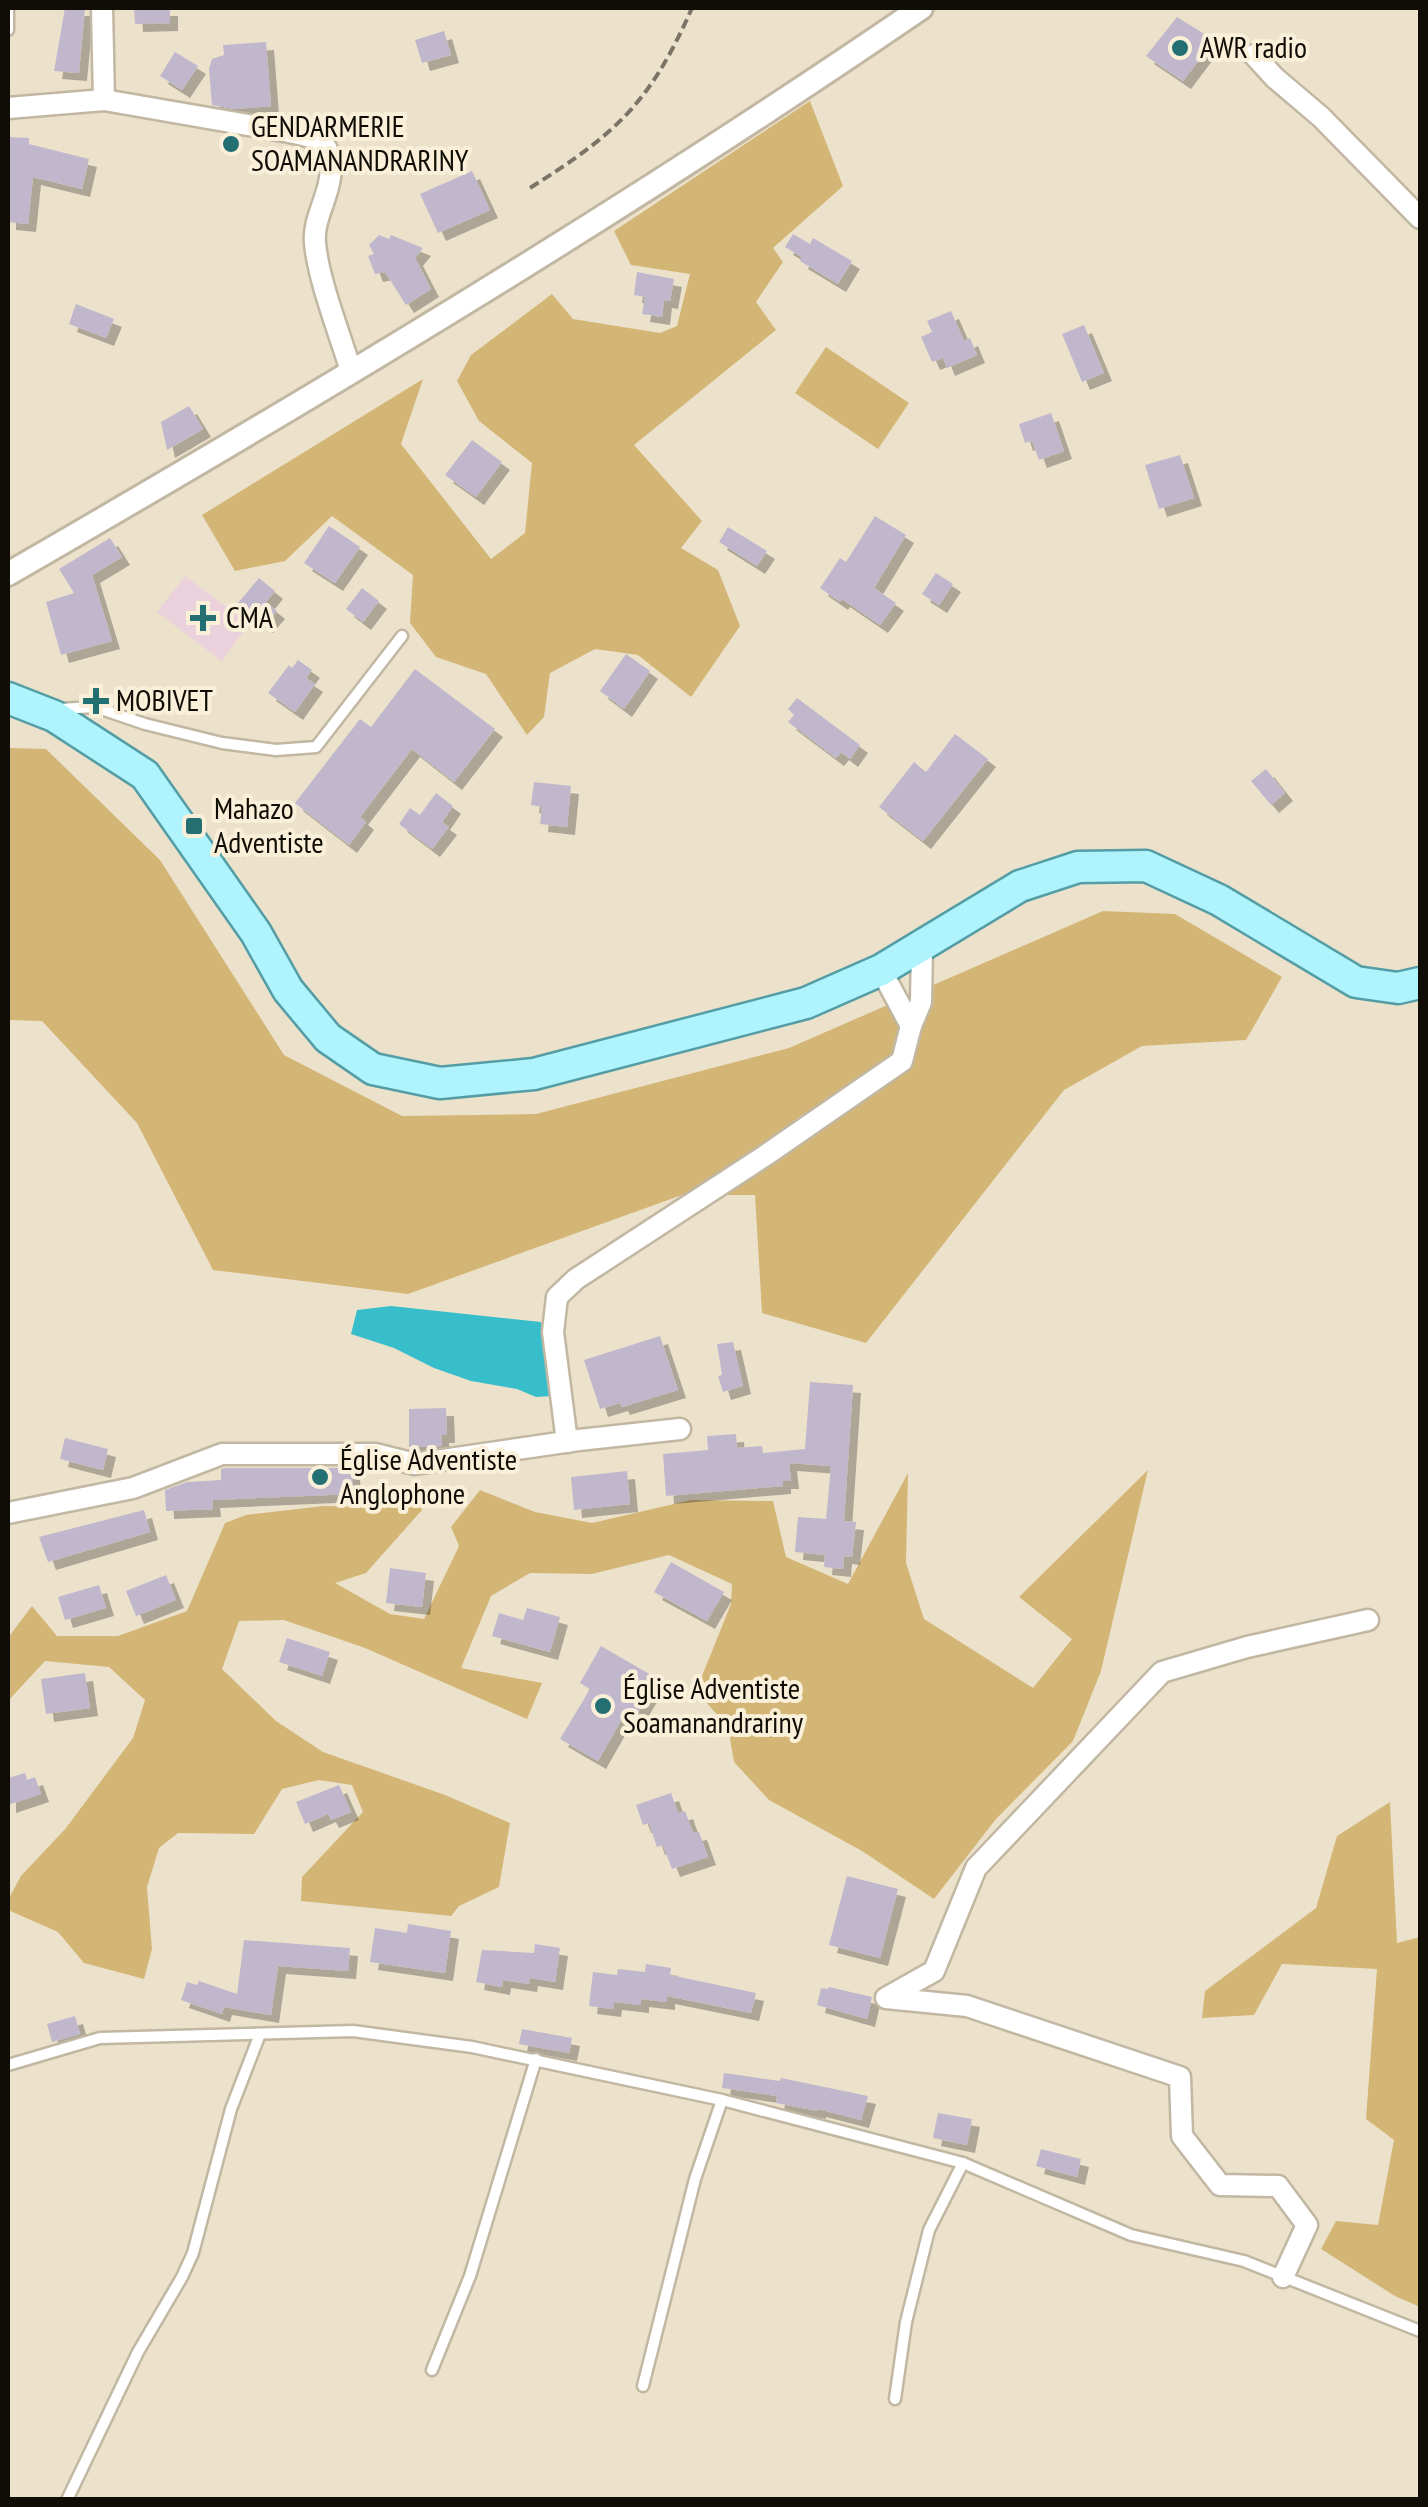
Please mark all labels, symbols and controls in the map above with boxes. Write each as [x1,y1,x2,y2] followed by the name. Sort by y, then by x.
[1200,27,1307,66] place label: AWR radio
[1169,37,1191,59] marker: AWR radio
[251,106,469,179] place label: GENDARMERIE SOAMANANDRARINY
[220,133,242,155] marker: GENDARMERIE SOAMANANDRARINY
[226,597,274,636] place label: CMA
[190,605,216,631] marker: CMA
[116,680,213,719] place label: MOBIVET
[85,690,107,712] marker: MOBIVET
[214,788,324,861] place label: Mahazo Adventiste
[183,815,205,837] marker: Mahazo Adventiste
[340,1439,517,1512] place label: Église Adventiste Anglophone
[309,1466,331,1488] marker: Église Adventiste Anglophone
[623,1668,804,1741] place label: Église Adventiste Soamanandrariny
[592,1695,614,1717] marker: Église Adventiste Soamanandrariny

